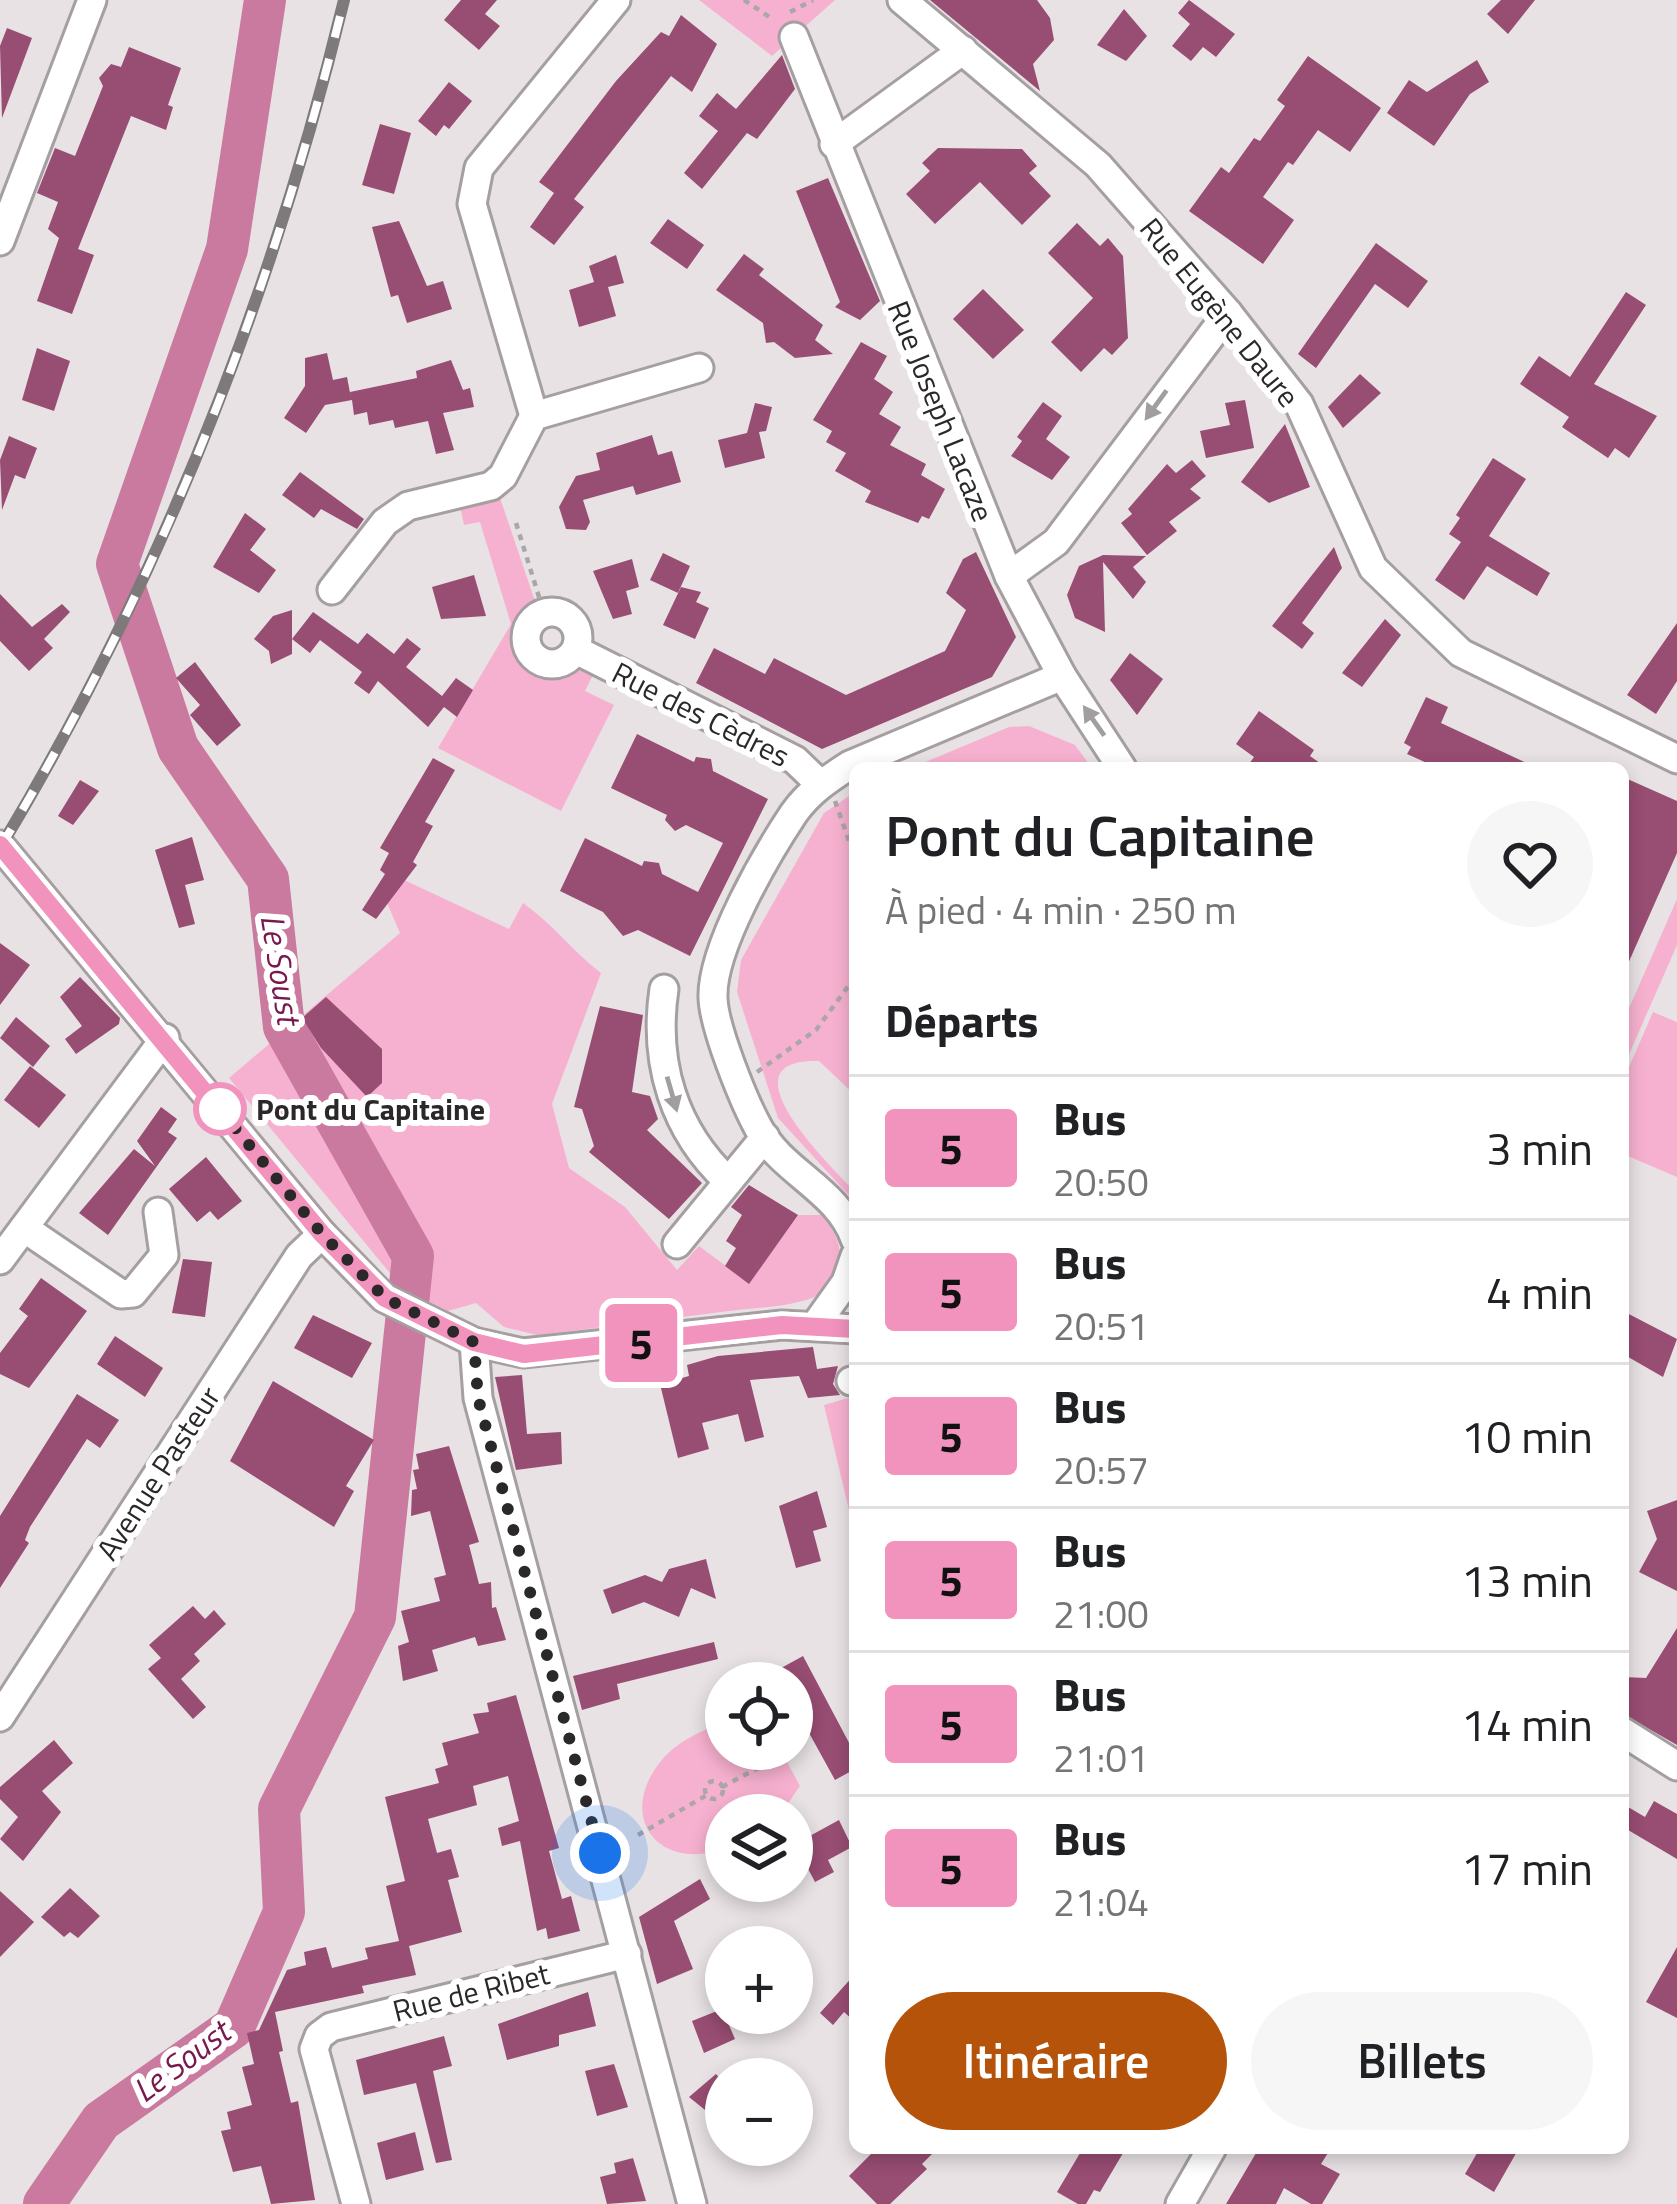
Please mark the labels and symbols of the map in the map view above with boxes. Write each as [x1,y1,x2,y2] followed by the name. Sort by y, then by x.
[1129,207,1311,417] street label: Rue Eugène Daure
[876,294,1006,528] street label: Rue Joseph Lacaze
[1145,389,1168,421] one-way arrow
[604,649,798,779] street label: Rue des Cèdres
[1083,705,1106,737] one-way arrow
[248,911,315,1031] water label: Le Soust
[664,1076,683,1113] one-way arrow
[195,1084,245,1134] marker: Pont du Capitaine
[256,1086,485,1132] place label: Pont du Capitaine
[602,1304,680,1382] line badge: 5
[85,1377,231,1569] street label: Avenue Pasteur
[570,1823,630,1883] your location
[388,1950,555,2034] street label: Rue de Ribet
[122,2006,243,2114] water label: Le Soust

